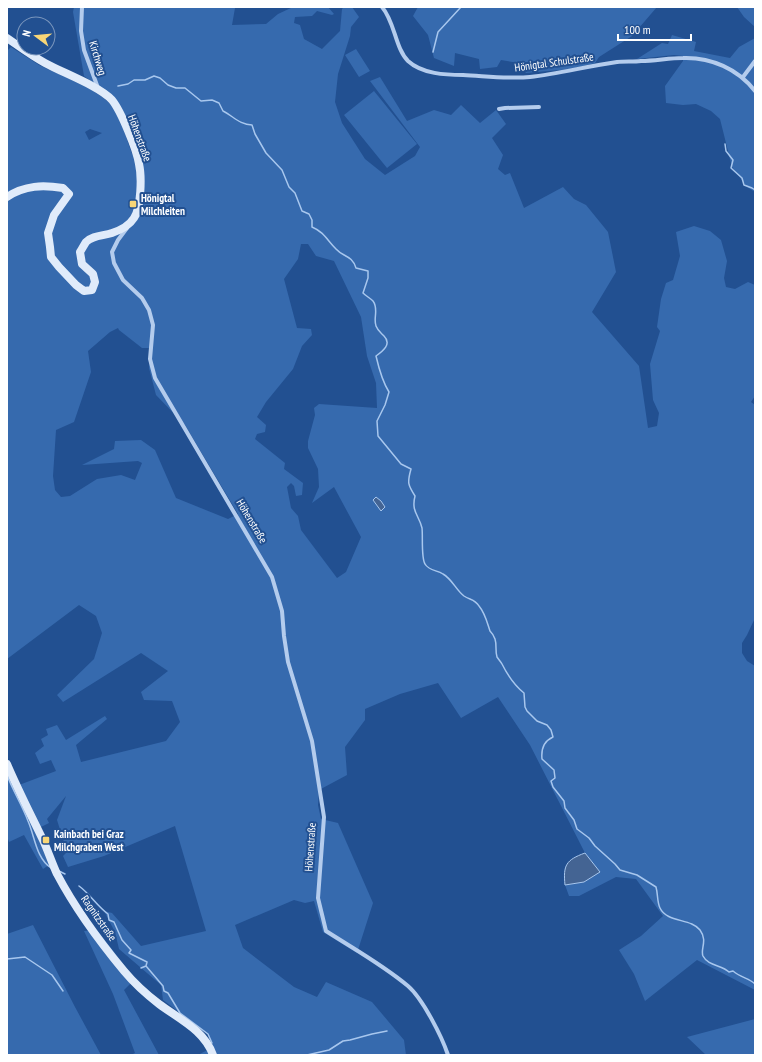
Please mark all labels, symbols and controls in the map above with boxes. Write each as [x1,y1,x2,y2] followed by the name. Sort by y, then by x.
[16,16,56,56] north arrow
[618,16,691,42] scale bar
[624,22,651,37] text: 100 m
[19,28,34,38] text: N
[86,39,110,77] street label: Kirchweg
[514,49,595,74] street label: Hönigtal Schulstraße
[125,113,155,164] street label: Höhenstraße
[141,191,185,218] place label: Hönigtal Milchleiten
[128,199,138,209] marker: Hönigtal Milchleiten
[233,496,271,546] street label: Höhenstraße
[301,822,319,872] street label: Höhenstraße
[54,827,124,854] place label: Kainbach bei Graz Milchgraben West
[41,835,51,845] marker: Kainbach bei Graz Milchgraben West
[78,892,120,944] street label: Ragnitzstraße

